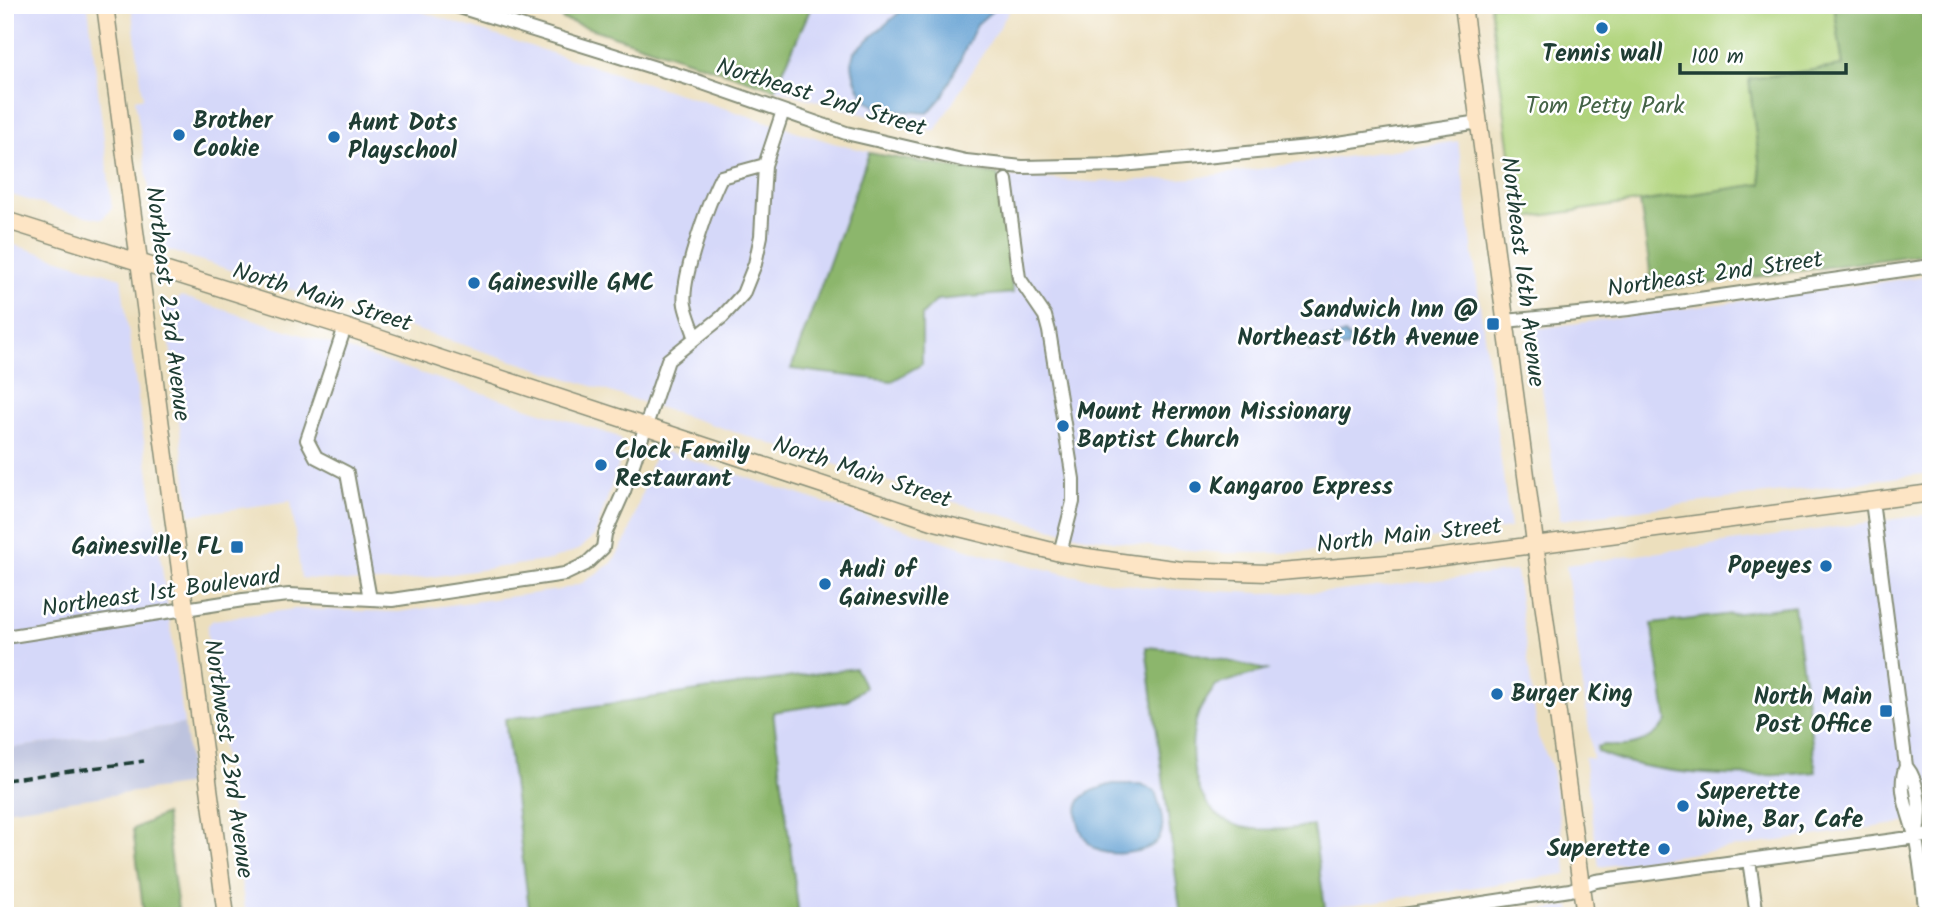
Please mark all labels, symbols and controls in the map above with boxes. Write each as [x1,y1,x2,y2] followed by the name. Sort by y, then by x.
[1594,20,1610,36] marker: Tennis wall
[1680,32,1847,76] scale bar
[1542,35,1663,74] place label: Tennis wall
[1691,41,1744,74] text: 100 m
[711,48,931,149] street label: Northeast 2nd Street
[1525,87,1685,126] park label: Tom Petty Park
[193,102,274,169] place label: Brother Cookie
[348,104,458,171] place label: Aunt Dots Playschool
[171,127,187,143] marker: Brother Cookie
[326,129,342,145] marker: Aunt Dots Playschool
[1489,155,1555,390] street label: Northeast 16th Avenue
[133,184,201,424] street label: Northeast 23rd Avenue
[1605,240,1826,309] street label: Northeast 2nd Street
[227,252,417,344] street label: North Main Street
[488,264,654,303] place label: Gainesville GMC
[466,275,482,291] marker: Gainesville GMC
[1237,291,1479,358] place label: Sandwich Inn @ Northeast 16th Avenue
[1485,316,1501,332] marker: Sandwich Inn @ Northeast 16th Avenue
[1077,393,1351,460] place label: Mount Hermon Missionary Baptist Church
[1055,418,1071,434] marker: Mount Hermon Missionary Baptist Church
[768,426,957,521] street label: North Main Street
[615,432,750,499] place label: Clock Family Restaurant
[593,457,609,473] marker: Clock Family Restaurant
[1209,468,1393,507] place label: Kangaroo Express
[1187,479,1203,495] marker: Kangaroo Express
[1314,507,1504,565] street label: North Main Street
[71,528,223,567] place label: Gainesville, FL
[229,539,245,555] marker: Gainesville, FL
[1728,547,1812,586] place label: Popeyes
[839,551,949,618] place label: Audi of Gainesville
[39,557,284,629] street label: Northeast 1st Boulevard
[1818,558,1834,574] marker: Popeyes
[817,576,833,592] marker: Audi of Gainesville
[192,637,264,881] street label: Northwest 23rd Avenue
[1511,675,1633,714] place label: Burger King
[1754,678,1872,745] place label: North Main Post Office
[1489,686,1505,702] marker: Burger King
[1878,703,1894,719] marker: North Main Post Office
[1697,773,1864,840] place label: Superette Wine, Bar, Cafe
[1675,798,1691,814] marker: Superette Wine, Bar, Cafe
[1547,830,1650,869] place label: Superette
[1656,841,1672,857] marker: Superette

